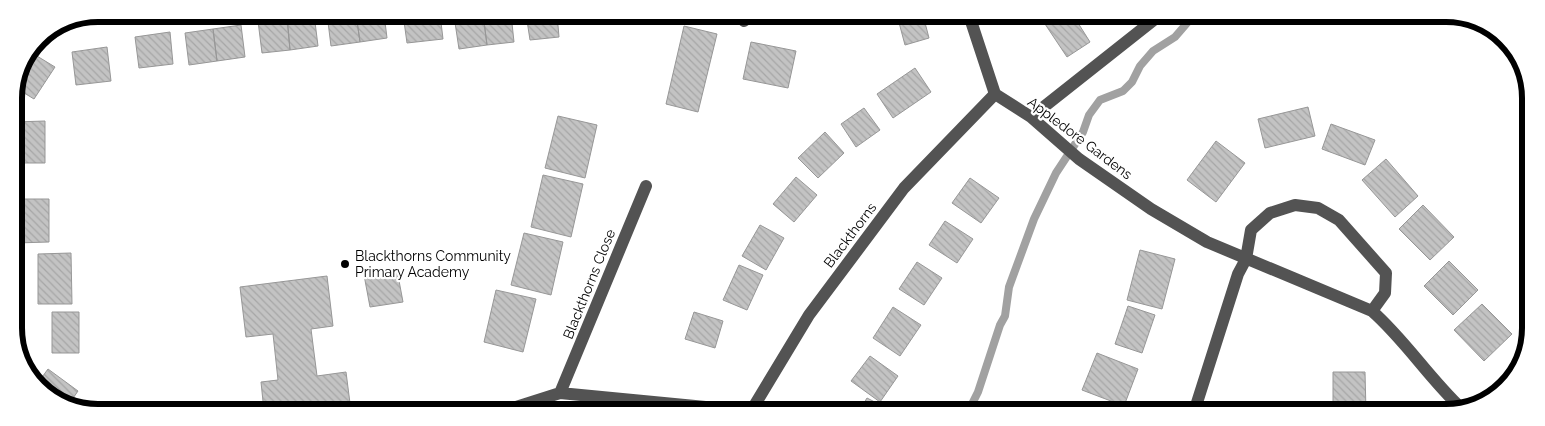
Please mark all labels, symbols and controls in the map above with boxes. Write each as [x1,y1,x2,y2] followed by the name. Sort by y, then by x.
[1025,94,1136,183] street label: Appledore Gardens
[820,199,880,271] street label: Blackthorns
[560,227,618,341] street label: Blackthorns Close
[355,248,511,280] place label: Blackthorns Community Primary Academy
[339,258,351,270] marker: Blackthorns Community Primary Academy

